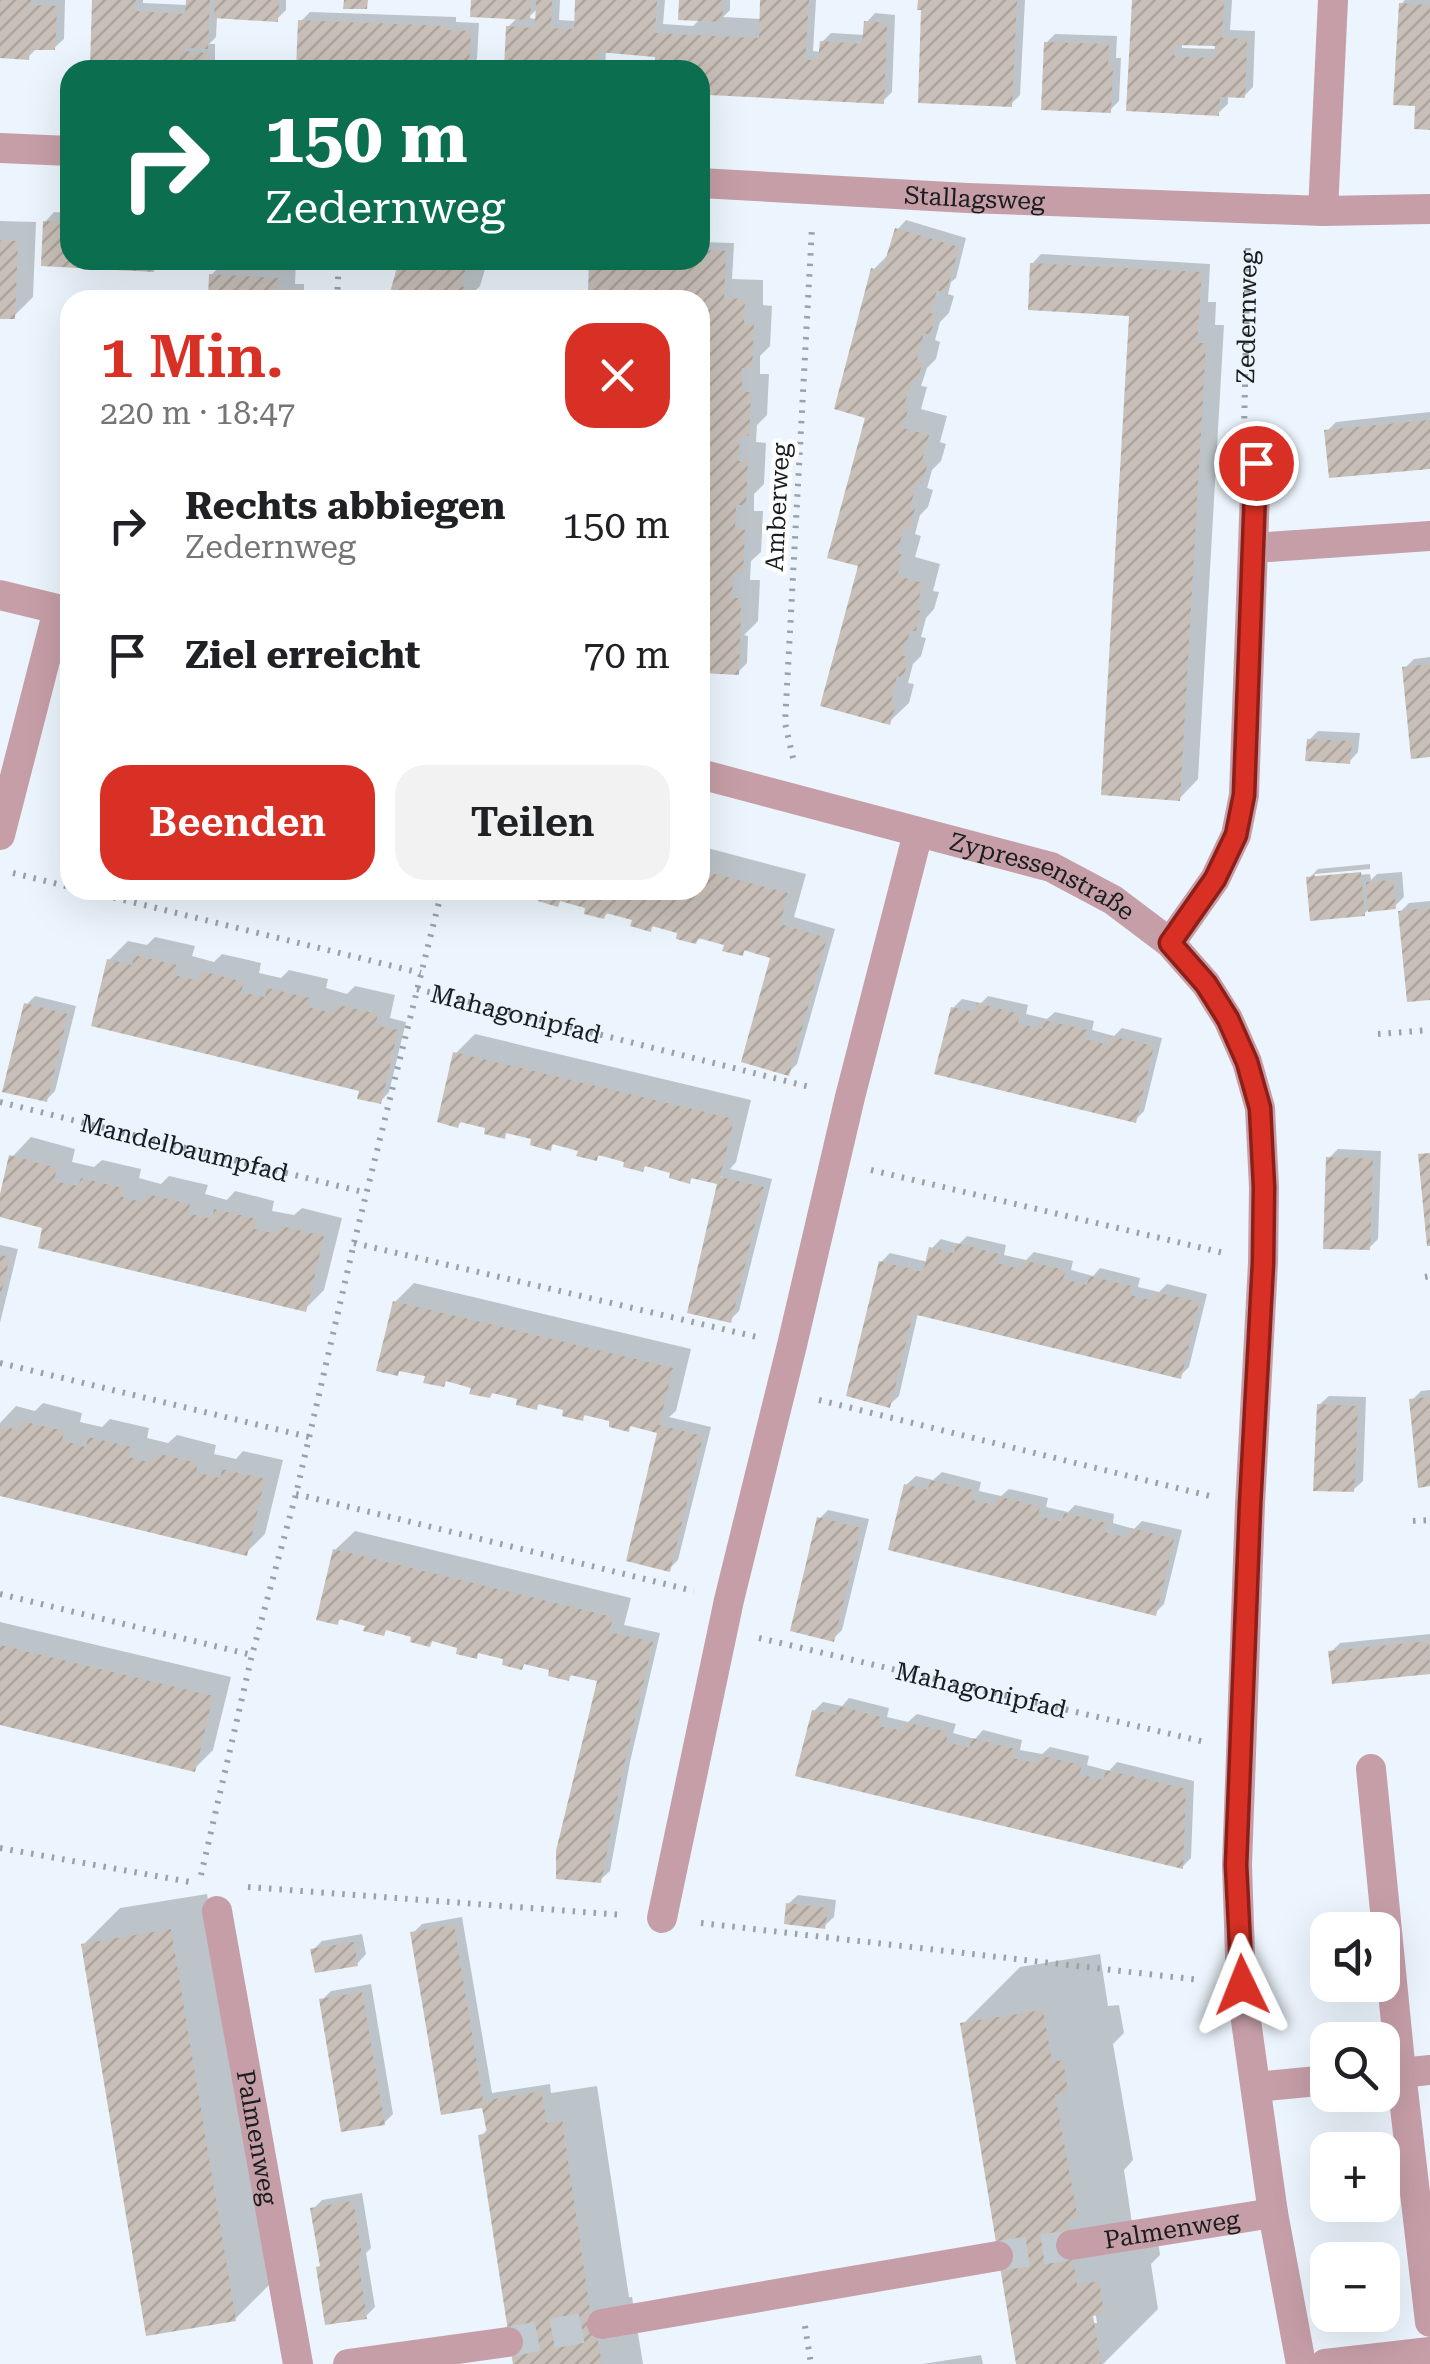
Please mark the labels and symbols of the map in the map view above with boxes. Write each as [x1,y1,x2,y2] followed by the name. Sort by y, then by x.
[903,180,1046,216] street label: Stallagsweg
[1231,249,1263,384] street label: Zedernweg
[1214,421,1299,506] pin
[760,441,795,572] street label: Amberweg
[946,827,1140,926] street label: Zypressenstraße
[428,979,604,1049] street label: Mahagonipfad
[77,1108,291,1188] street label: Mandelbaumpfad
[893,1656,1069,1724] street label: Mahagonipfad
[1190,1933,1294,2037] position arrow
[231,2067,283,2208] street label: Palmenweg
[1102,2204,1243,2255] street label: Palmenweg

